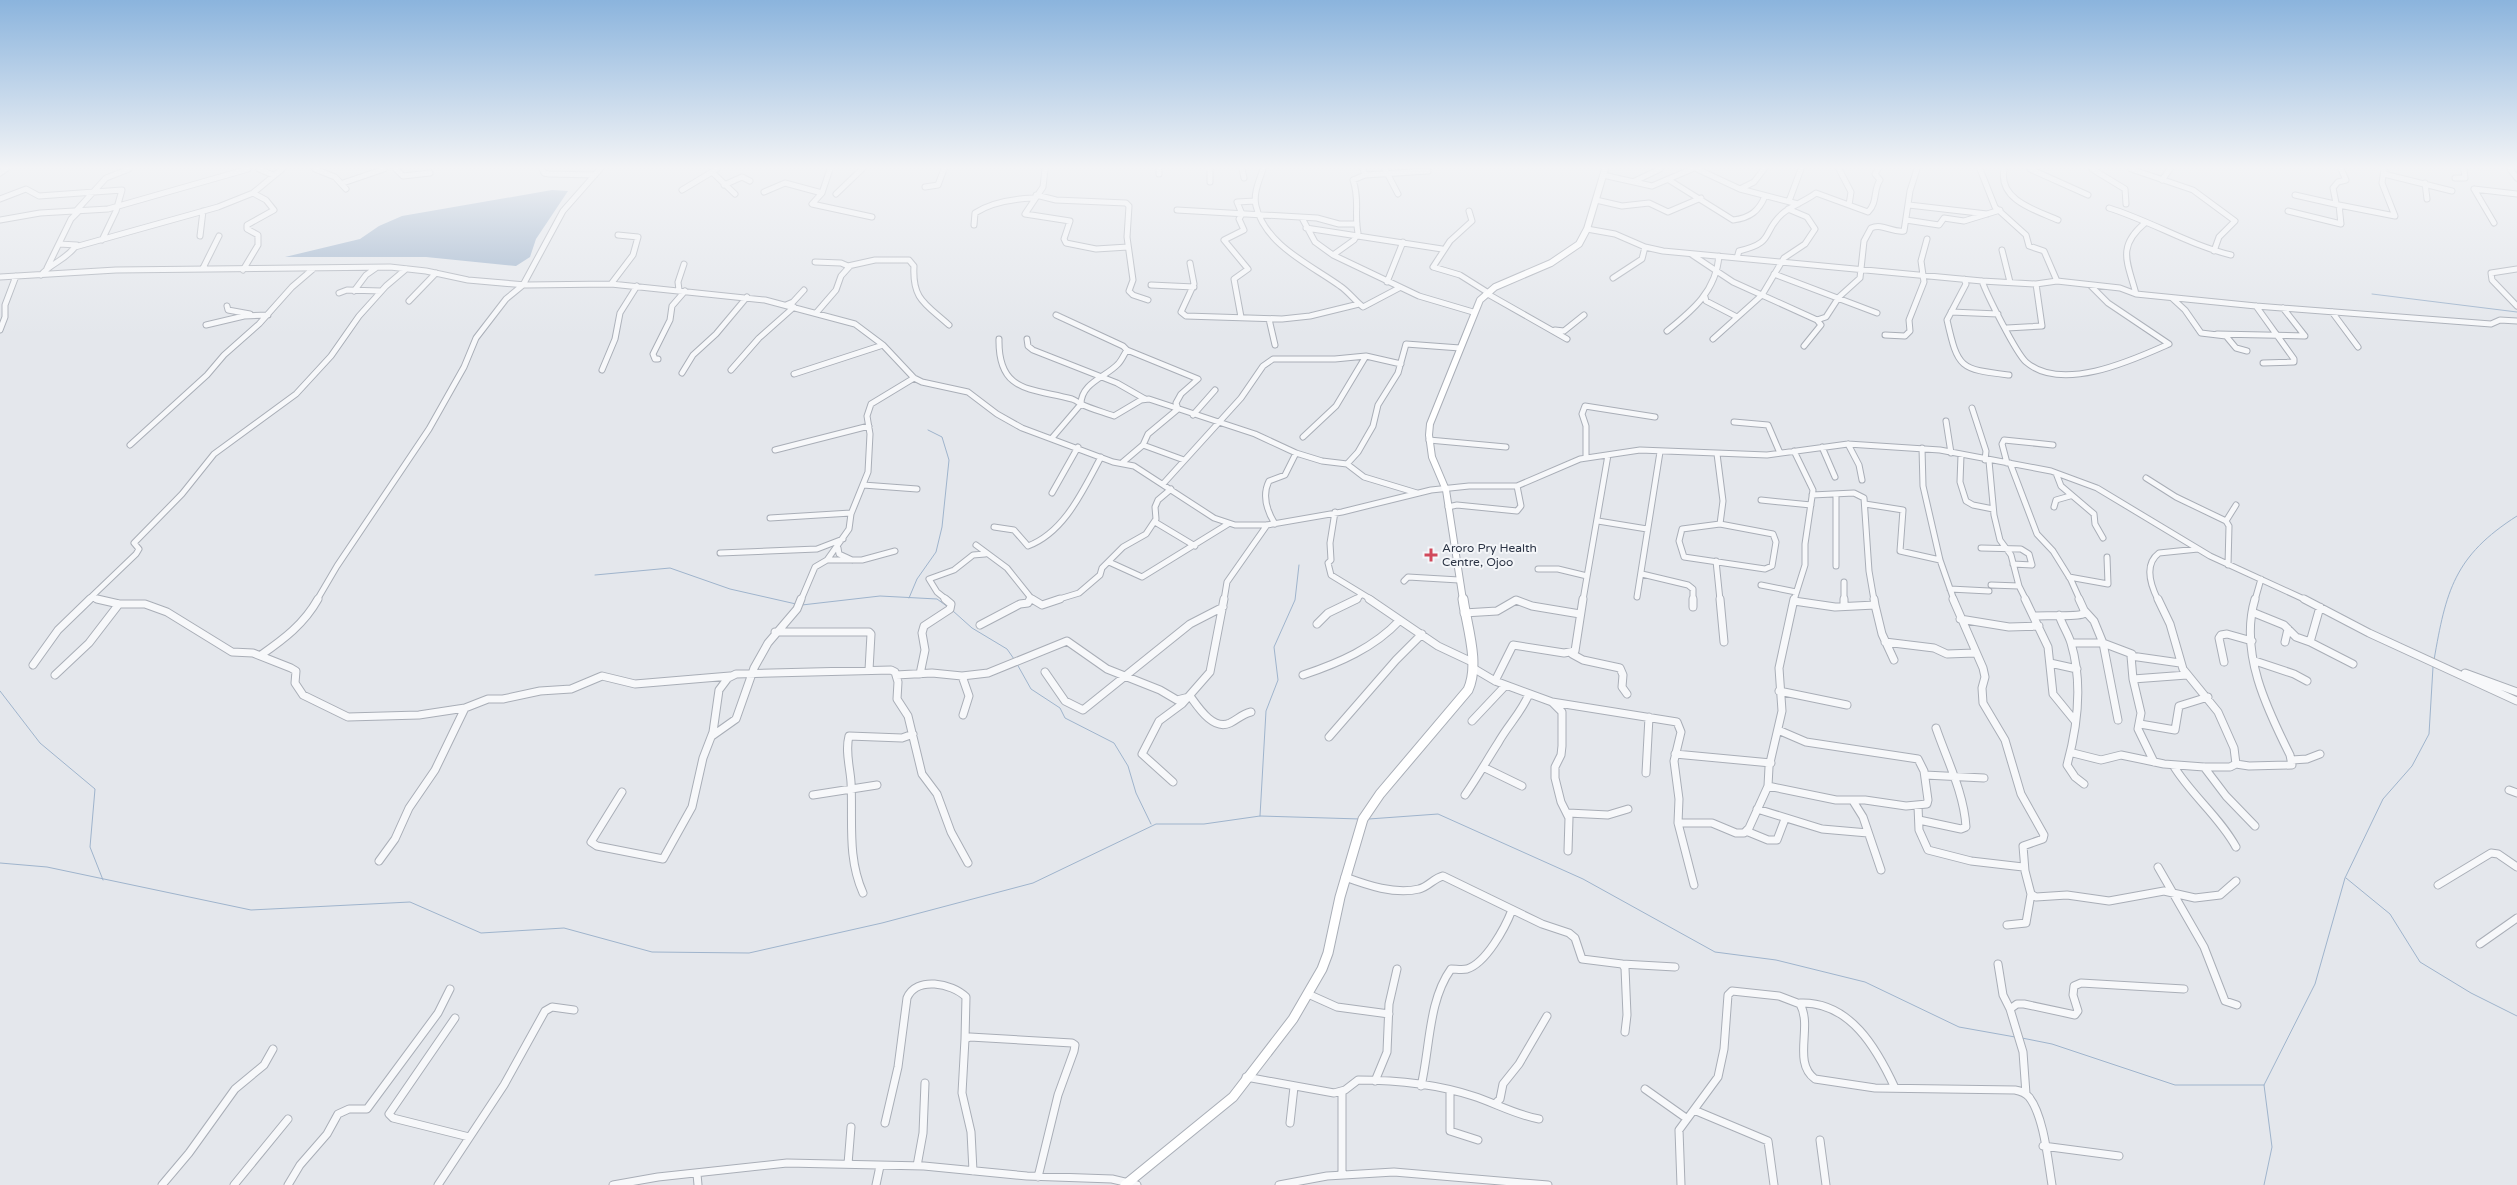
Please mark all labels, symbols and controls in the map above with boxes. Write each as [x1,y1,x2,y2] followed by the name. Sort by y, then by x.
[1442,541,1537,569] place label: Aroro Pry Health Centre, Ojoo
[1424,548,1438,562] marker: Aroro Pry Health Centre, Ojoo

